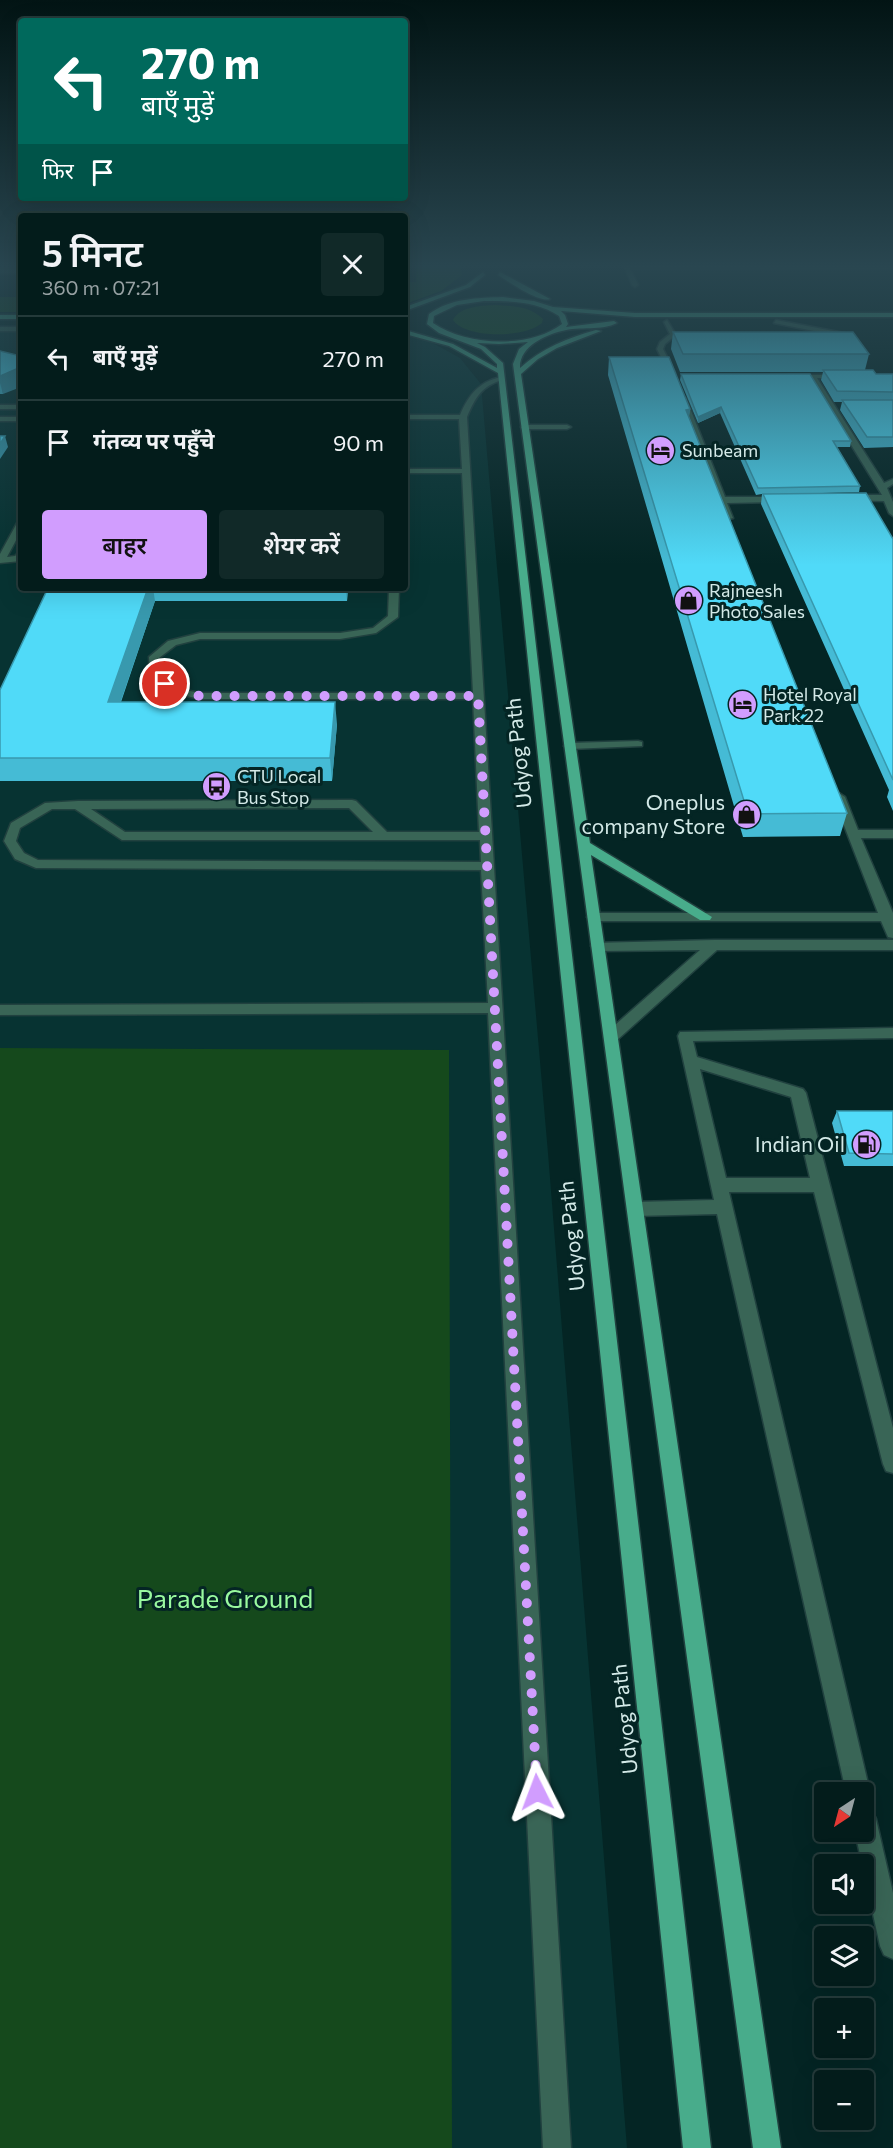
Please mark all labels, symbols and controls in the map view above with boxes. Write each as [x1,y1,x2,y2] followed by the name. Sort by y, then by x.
[141,36,260,88] text: 270 m
[42,42,120,120] icon: left
[141,88,214,121] text: बाएँ मुड़ें
[86,156,119,189] icon: arrive
[42,157,74,184] text: फिर
[42,230,143,274] text: 5 मिनट
[321,233,384,296] button: close
[42,275,160,299] text: 360 m · 07:21
[42,342,75,375] icon: left
[93,343,158,370] text: बाएँ मुड़ें
[323,345,384,372] text: 270 m
[42,426,75,459] icon: arrive
[93,427,215,454] text: गंतव्य पर पहुँचे
[333,429,384,456] text: 90 m
[645,435,677,467] hotel icon: Sunbeam
[682,439,758,461] place label: Sunbeam
[42,510,207,579] button: बाहर
[219,510,384,579] button: शेयर करें
[709,579,805,622] place label: Rajneesh Photo Sales
[672,585,704,617] shop icon: Rajneesh Photo Sales
[139,658,190,709] pin
[148,667,181,700] icon: arrive
[763,683,857,726] place label: Hotel Royal Park 22
[726,689,758,721] hotel icon: Hotel Royal Park 22
[499,697,536,810] street label: Udyog Path
[237,765,321,808] place label: CTU Local Bus Stop
[200,771,232,803] bus stop icon: CTU Local Bus Stop
[581,789,725,838] place label: Oneplus company Store
[730,799,762,831] shop icon: Oneplus company Store
[850,1129,882,1161] fuel station icon: Indian Oil
[755,1131,845,1156] place label: Indian Oil
[552,1180,589,1293] street label: Udyog Path
[137,1582,313,1613] park label: Parade Ground
[605,1663,642,1776] street label: Udyog Path
[505,1760,569,1824] position arrow
[814,1782,874,1842] north arrow
[814,1782,874,2130] map controls
[814,1854,874,1914] button: sound
[814,1926,874,1986] button: layers
[814,1998,874,2058] button: +
[814,2070,874,2130] button: −

